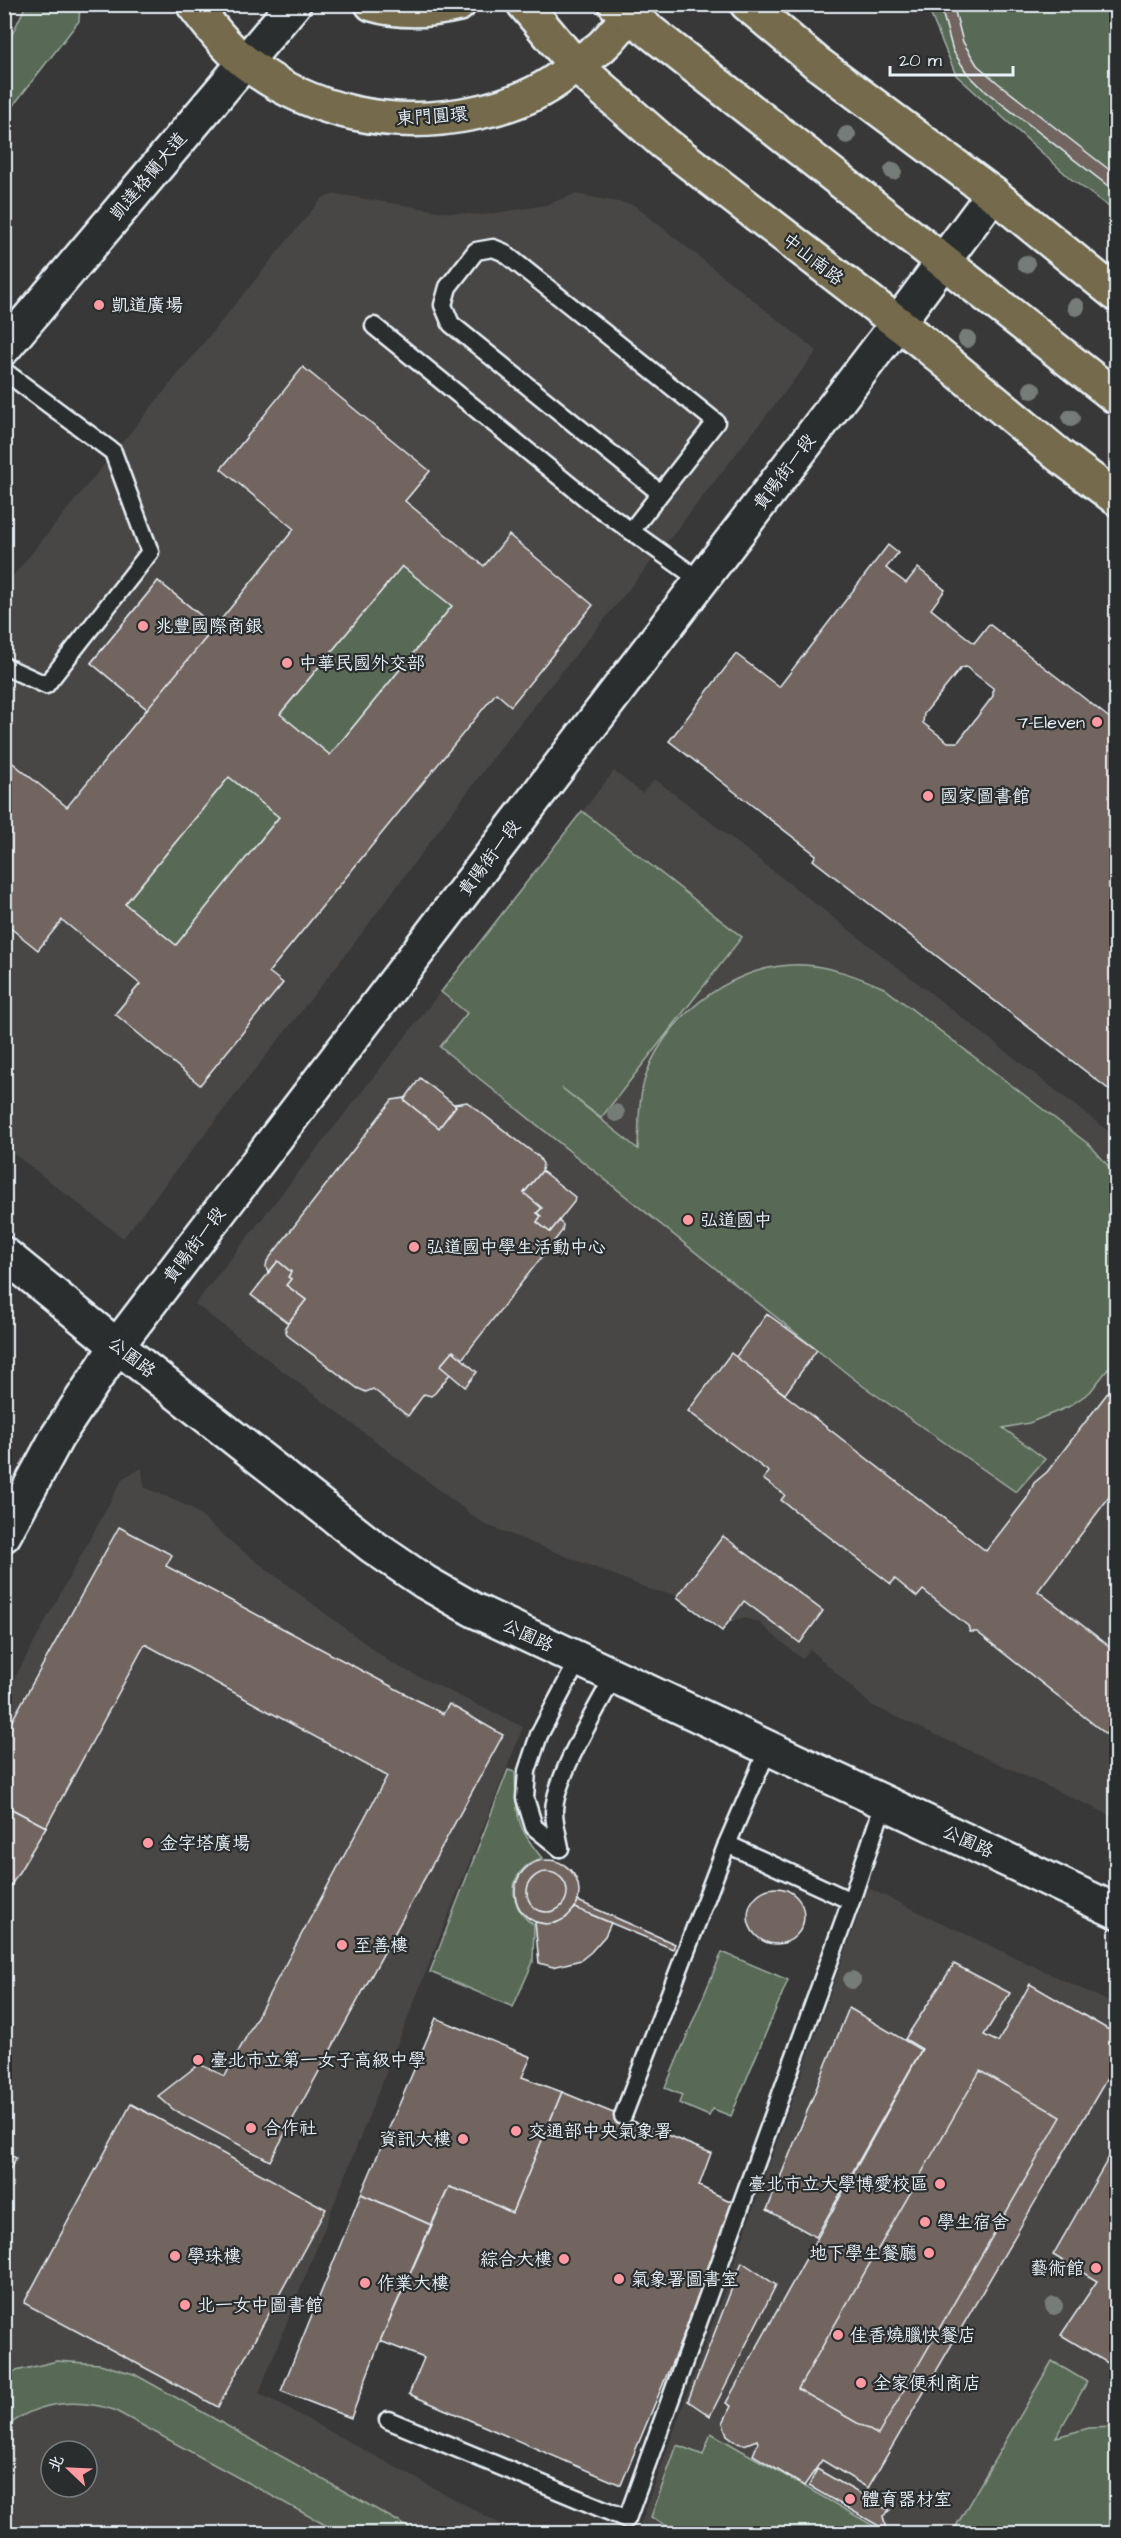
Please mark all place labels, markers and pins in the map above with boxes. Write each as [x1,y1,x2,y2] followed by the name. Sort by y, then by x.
[111,293,183,318] place label: 凱道廣場
[92,298,106,312] marker: 凱道廣場
[155,614,263,639] place label: 兆豐國際商銀
[136,619,150,633] marker: 兆豐國際商銀
[299,651,425,676] place label: 中華民國外交部
[280,656,294,670] marker: 中華民國外交部
[1017,710,1085,735] place label: 7-Eleven
[1090,715,1104,729] marker: 7-Eleven
[940,784,1030,809] place label: 國家圖書館
[921,789,935,803] marker: 國家圖書館
[700,1208,772,1233] place label: 弘道國中
[681,1213,695,1227] marker: 弘道國中
[426,1235,606,1260] place label: 弘道國中學生活動中心
[407,1240,421,1254] marker: 弘道國中學生活動中心
[160,1831,250,1856] place label: 金字塔廣場
[141,1836,155,1850] marker: 金字塔廣場
[354,1933,408,1958] place label: 至善樓
[335,1938,349,1952] marker: 至善樓
[210,2048,426,2073] place label: 臺北市立第一女子高級中學
[191,2053,205,2067] marker: 臺北市立第一女子高級中學
[263,2116,317,2141] place label: 合作社
[528,2119,672,2144] place label: 交通部中央氣象署
[244,2121,258,2135] marker: 合作社
[509,2124,523,2138] marker: 交通部中央氣象署
[379,2127,451,2152] place label: 資訊大樓
[456,2132,470,2146] marker: 資訊大樓
[748,2172,928,2197] place label: 臺北市立大學博愛校區
[933,2177,947,2191] marker: 臺北市立大學博愛校區
[937,2210,1009,2235] place label: 學生宿舍
[918,2215,932,2229] marker: 學生宿舍
[809,2241,917,2266] place label: 地下學生餐廳
[187,2244,241,2269] place label: 學珠樓
[922,2246,936,2260] marker: 地下學生餐廳
[480,2247,552,2272] place label: 綜合大樓
[168,2249,182,2263] marker: 學珠樓
[557,2252,571,2266] marker: 綜合大樓
[1030,2256,1084,2281] place label: 藝術館
[1089,2261,1103,2275] marker: 藝術館
[631,2267,739,2292] place label: 氣象署圖書室
[377,2271,449,2296] place label: 作業大樓
[612,2272,626,2286] marker: 氣象署圖書室
[358,2276,372,2290] marker: 作業大樓
[197,2293,323,2318] place label: 北一女中圖書館
[178,2298,192,2312] marker: 北一女中圖書館
[850,2323,976,2348] place label: 佳香燒臘快餐店
[831,2328,845,2342] marker: 佳香燒臘快餐店
[873,2371,981,2396] place label: 全家便利商店
[854,2376,868,2390] marker: 全家便利商店
[862,2487,952,2512] place label: 體育器材室
[843,2492,857,2506] marker: 體育器材室

